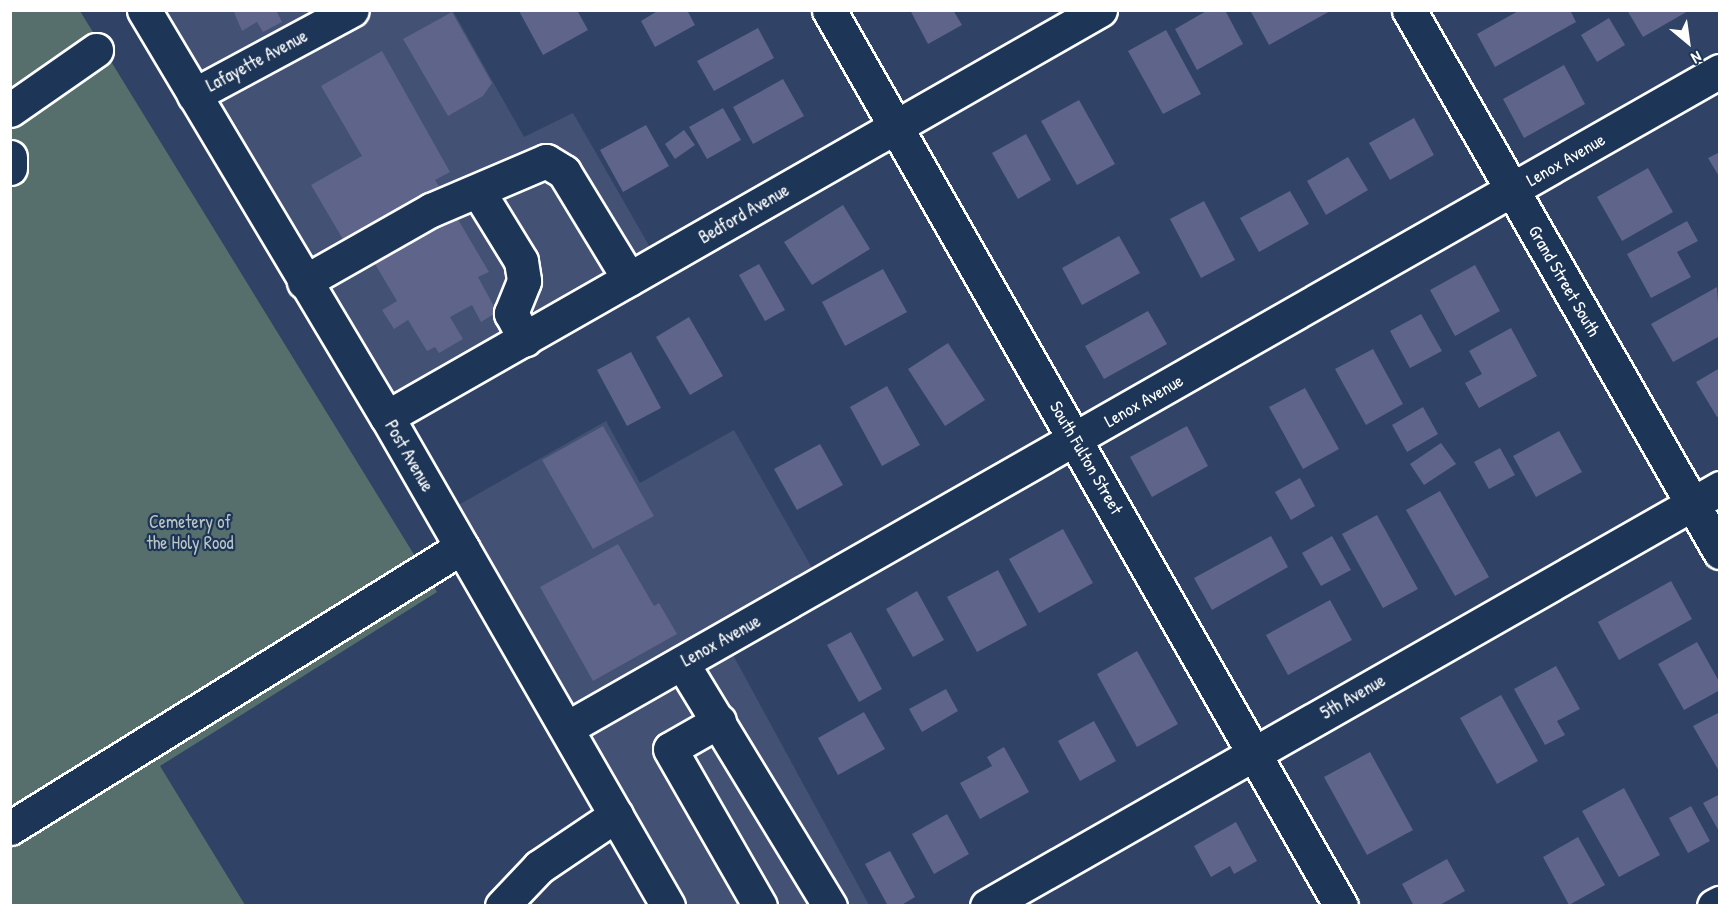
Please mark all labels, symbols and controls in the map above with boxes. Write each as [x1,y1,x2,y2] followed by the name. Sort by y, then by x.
[1658,12,1718,72] north arrow
[203,25,311,97] street label: Lafayette Avenue
[1688,46,1706,69] text: N
[1523,129,1609,191] street label: Lenox Avenue
[695,179,793,249] street label: Bedford Avenue
[1524,222,1604,340] street label: Grand Street South
[1101,370,1187,432] street label: Lenox Avenue
[1045,398,1127,518] street label: South Fulton Street
[380,416,438,496] street label: Post Avenue
[147,512,233,554] park label: Cemetery of the Holy Rood
[678,610,764,672] street label: Lenox Avenue
[1317,670,1389,724] street label: 5th Avenue

